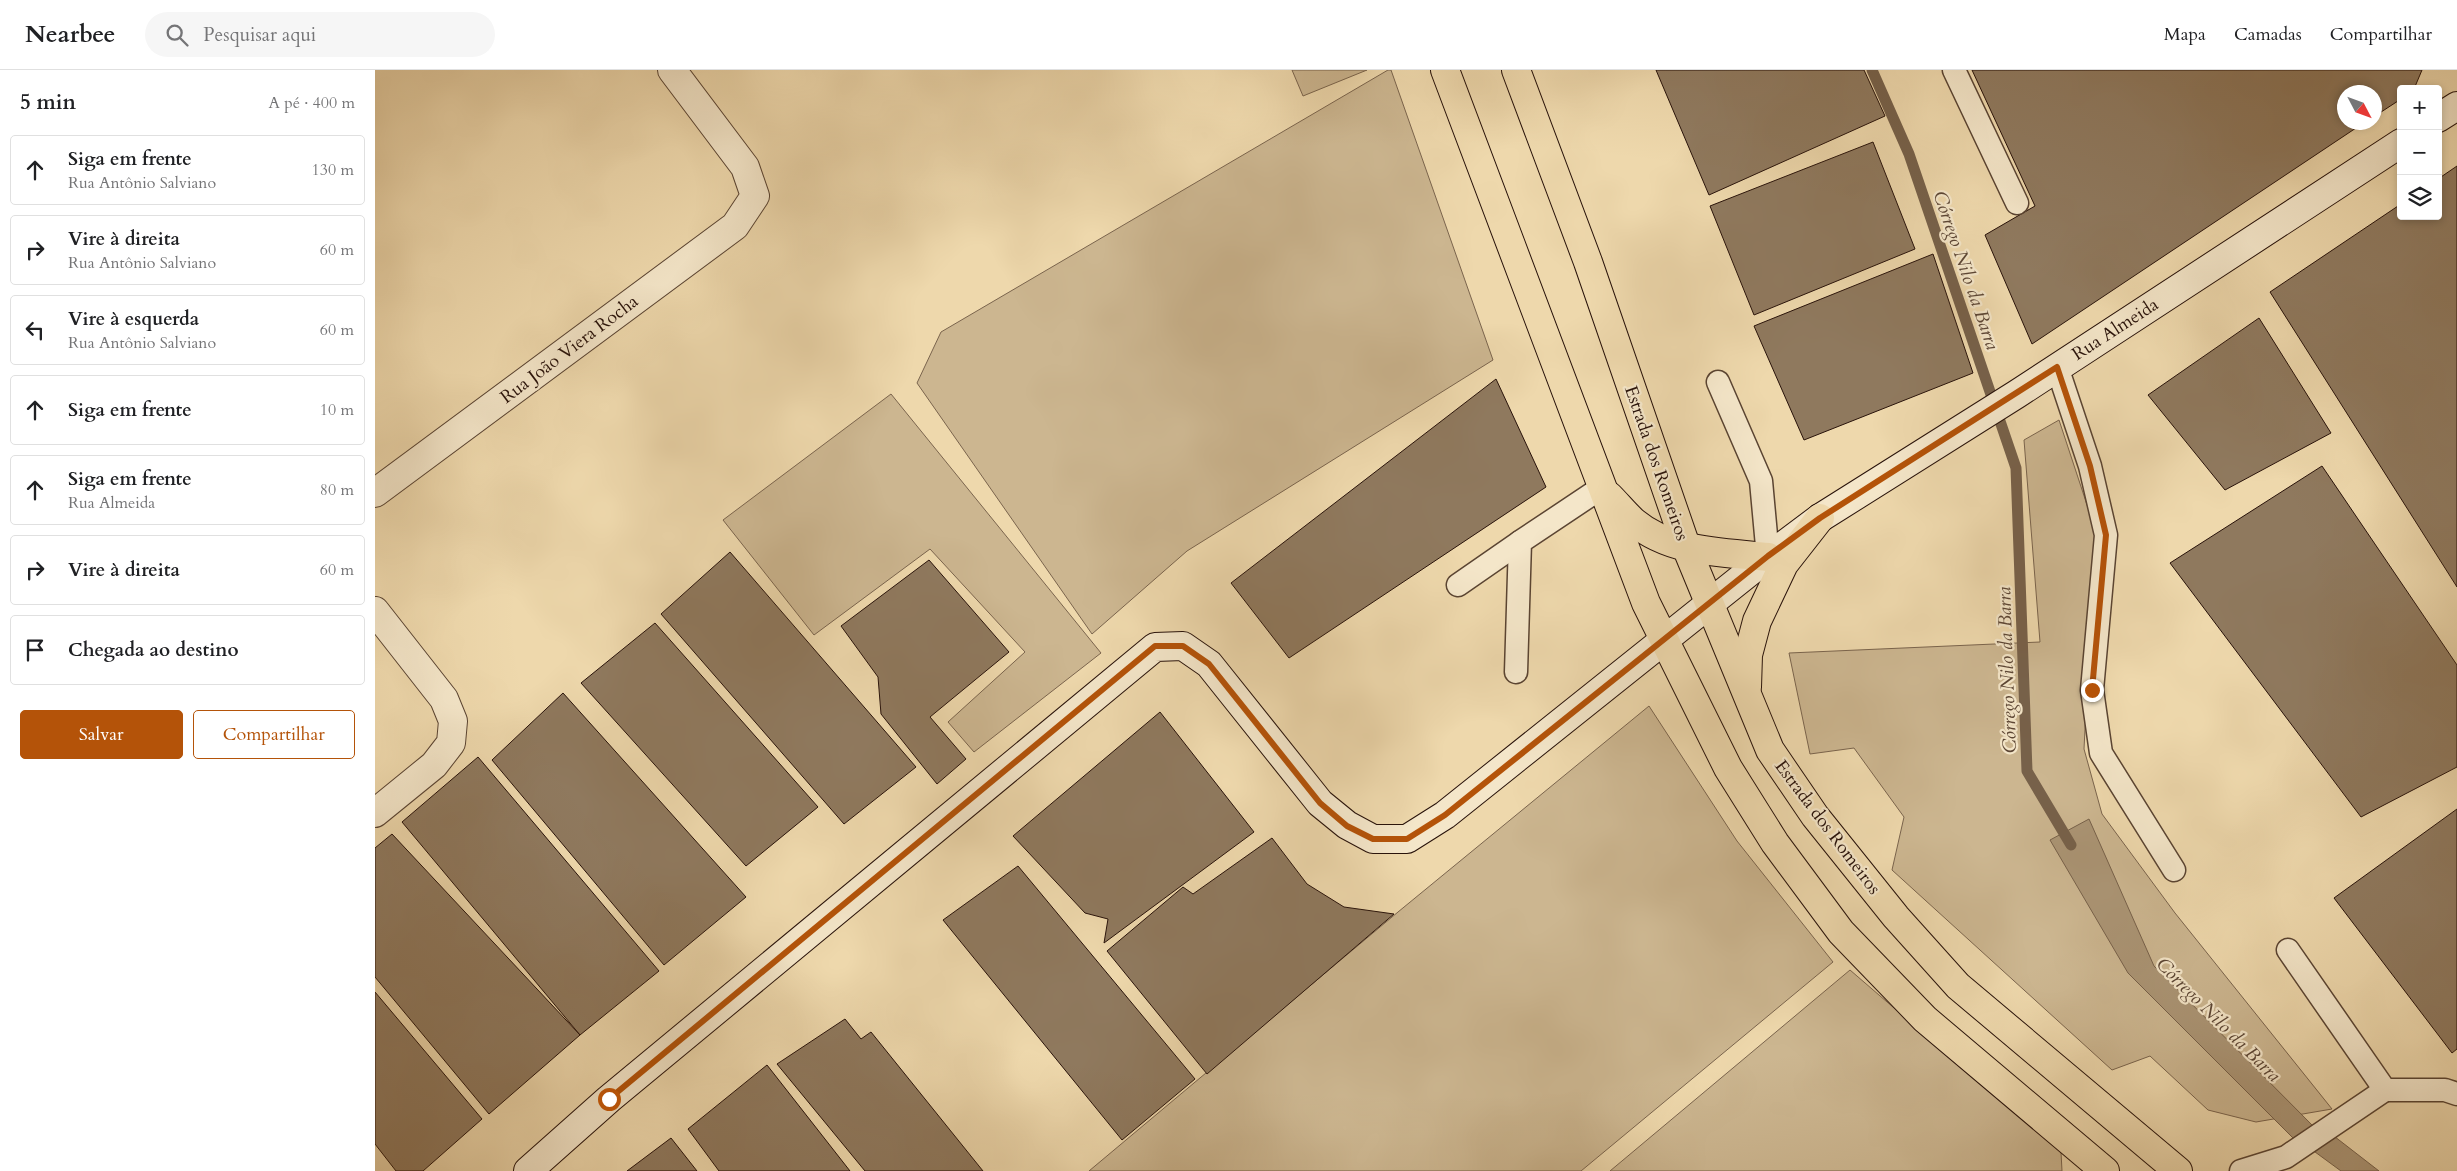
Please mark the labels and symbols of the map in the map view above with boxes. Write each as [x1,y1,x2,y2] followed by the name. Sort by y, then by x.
[2337,85,2382,130] north arrow
[1927,187,2006,354] water label: Córrego Nilo da Barra
[495,289,644,410] street label: Rua João Viera Rocha
[2067,292,2163,367] street label: Rua Almeida
[1618,382,1695,544] street label: Estrada dos Romeiros
[1991,586,2023,754] water label: Córrego Nilo da Barra
[2081,679,2104,702] route end
[1769,755,1886,900] street label: Estrada dos Romeiros
[2150,952,2287,1088] water label: Córrego Nilo da Barra
[598,1088,621,1111] route start

